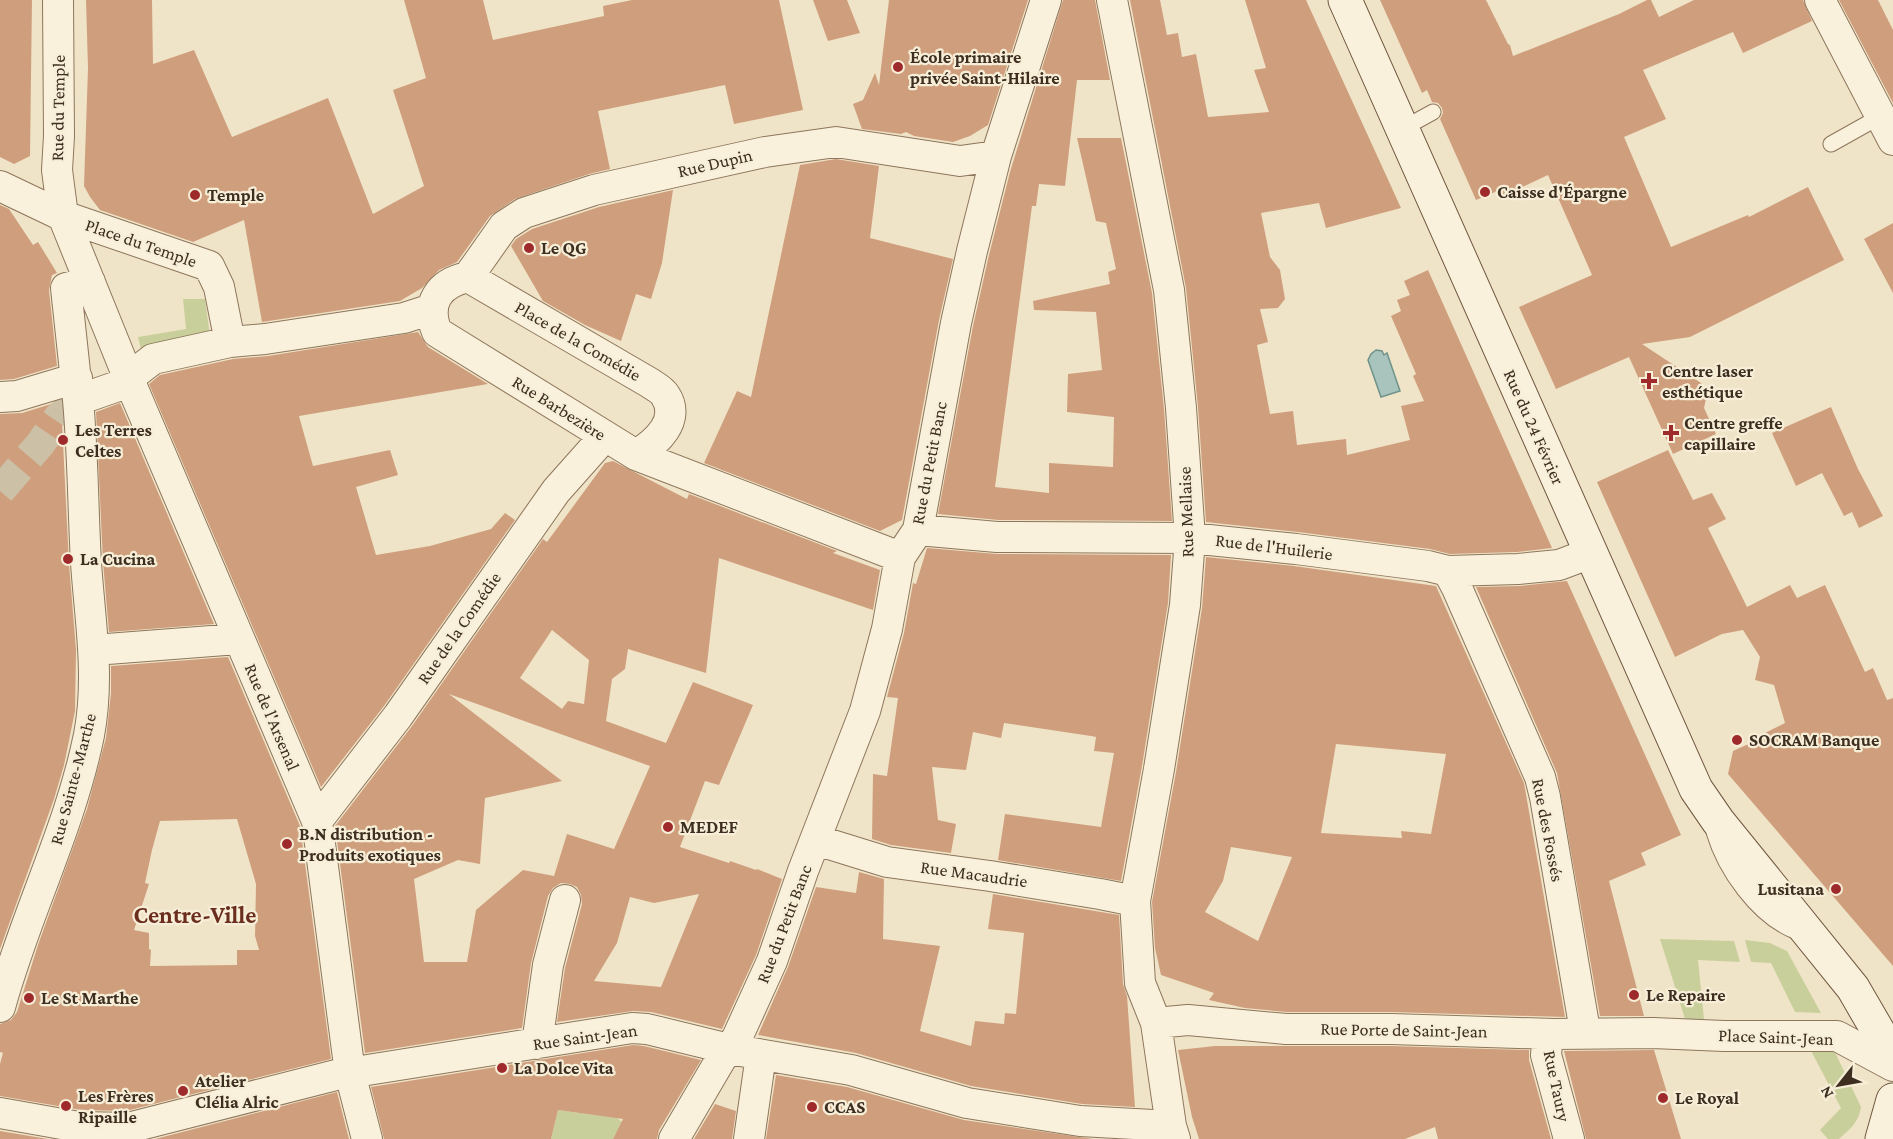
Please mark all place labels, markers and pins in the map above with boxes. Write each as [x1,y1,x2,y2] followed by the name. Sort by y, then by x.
[910,47,1060,88] place label: École primaire privée Saint-Hilaire
[891,60,905,74] marker: École primaire privée Saint-Hilaire
[1497,182,1627,202] place label: Caisse d'Épargne
[207,185,264,205] place label: Temple
[1478,185,1492,199] marker: Caisse d'Épargne
[188,188,202,202] marker: Temple
[541,238,587,258] place label: Le QG
[522,241,536,255] marker: Le QG
[1662,361,1754,402] place label: Centre laser esthétique
[1640,372,1658,390] marker: Centre laser esthétique
[1684,413,1783,454] place label: Centre greffe capillaire
[75,420,152,461] place label: Les Terres Celtes
[1662,424,1680,442] marker: Centre greffe capillaire
[56,433,70,447] marker: Les Terres Celtes
[80,549,156,569] place label: La Cucina
[61,552,75,566] marker: La Cucina
[1749,730,1879,750] place label: SOCRAM Banque
[1730,733,1744,747] marker: SOCRAM Banque
[680,817,739,837] place label: MEDEF
[661,820,675,834] marker: MEDEF
[299,824,441,865] place label: B.N distribution - Produits exotiques
[280,837,294,851] marker: B.N distribution - Produits exotiques
[1757,879,1824,899] place label: Lusitana
[1829,882,1843,896] marker: Lusitana
[1646,985,1726,1005] place label: Le Repaire
[41,988,138,1008] place label: Le St Marthe
[1627,988,1641,1002] marker: Le Repaire
[22,991,36,1005] marker: Le St Marthe
[514,1058,614,1078] place label: La Dolce Vita
[495,1061,509,1075] marker: La Dolce Vita
[194,1071,279,1112] place label: Atelier Clélia Alric
[176,1084,190,1098] marker: Atelier Clélia Alric
[78,1086,154,1127] place label: Les Frères Ripaille
[1675,1088,1739,1108] place label: Le Royal
[1656,1091,1670,1105] marker: Le Royal
[824,1097,865,1117] place label: CCAS
[59,1099,73,1113] marker: Les Frères Ripaille
[805,1100,819,1114] marker: CCAS

